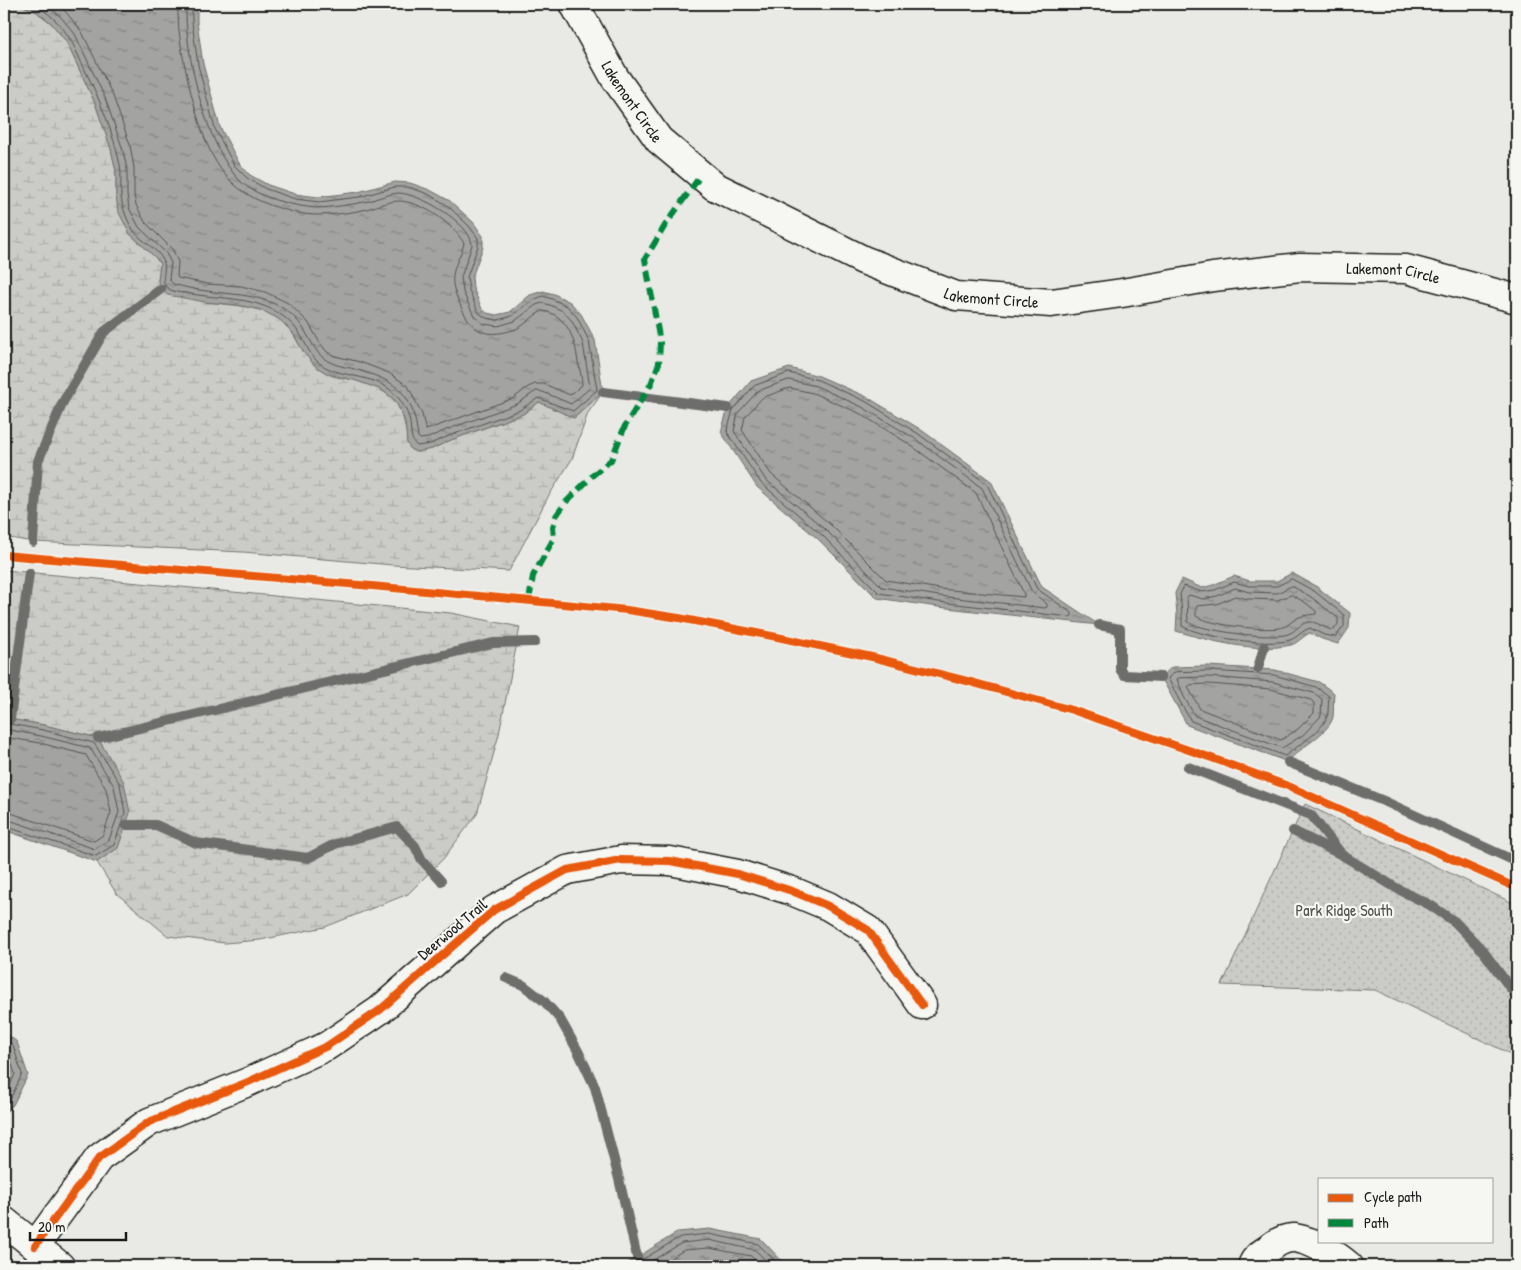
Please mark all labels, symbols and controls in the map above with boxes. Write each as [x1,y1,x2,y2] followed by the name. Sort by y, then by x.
[597,57,669,147] street label: Lakemont Circle
[1346,257,1443,289] street label: Lakemont Circle
[941,282,1040,313] street label: Lakemont Circle
[413,893,492,965] street label: Deerwood Trail
[1295,899,1393,921] park label: Park Ridge South
[1318,1178,1494,1242] legend
[1364,1186,1422,1207] text: Cycle path
[30,1210,126,1242] scale bar
[1364,1212,1389,1233] text: Path
[38,1216,65,1237] text: 20 m

